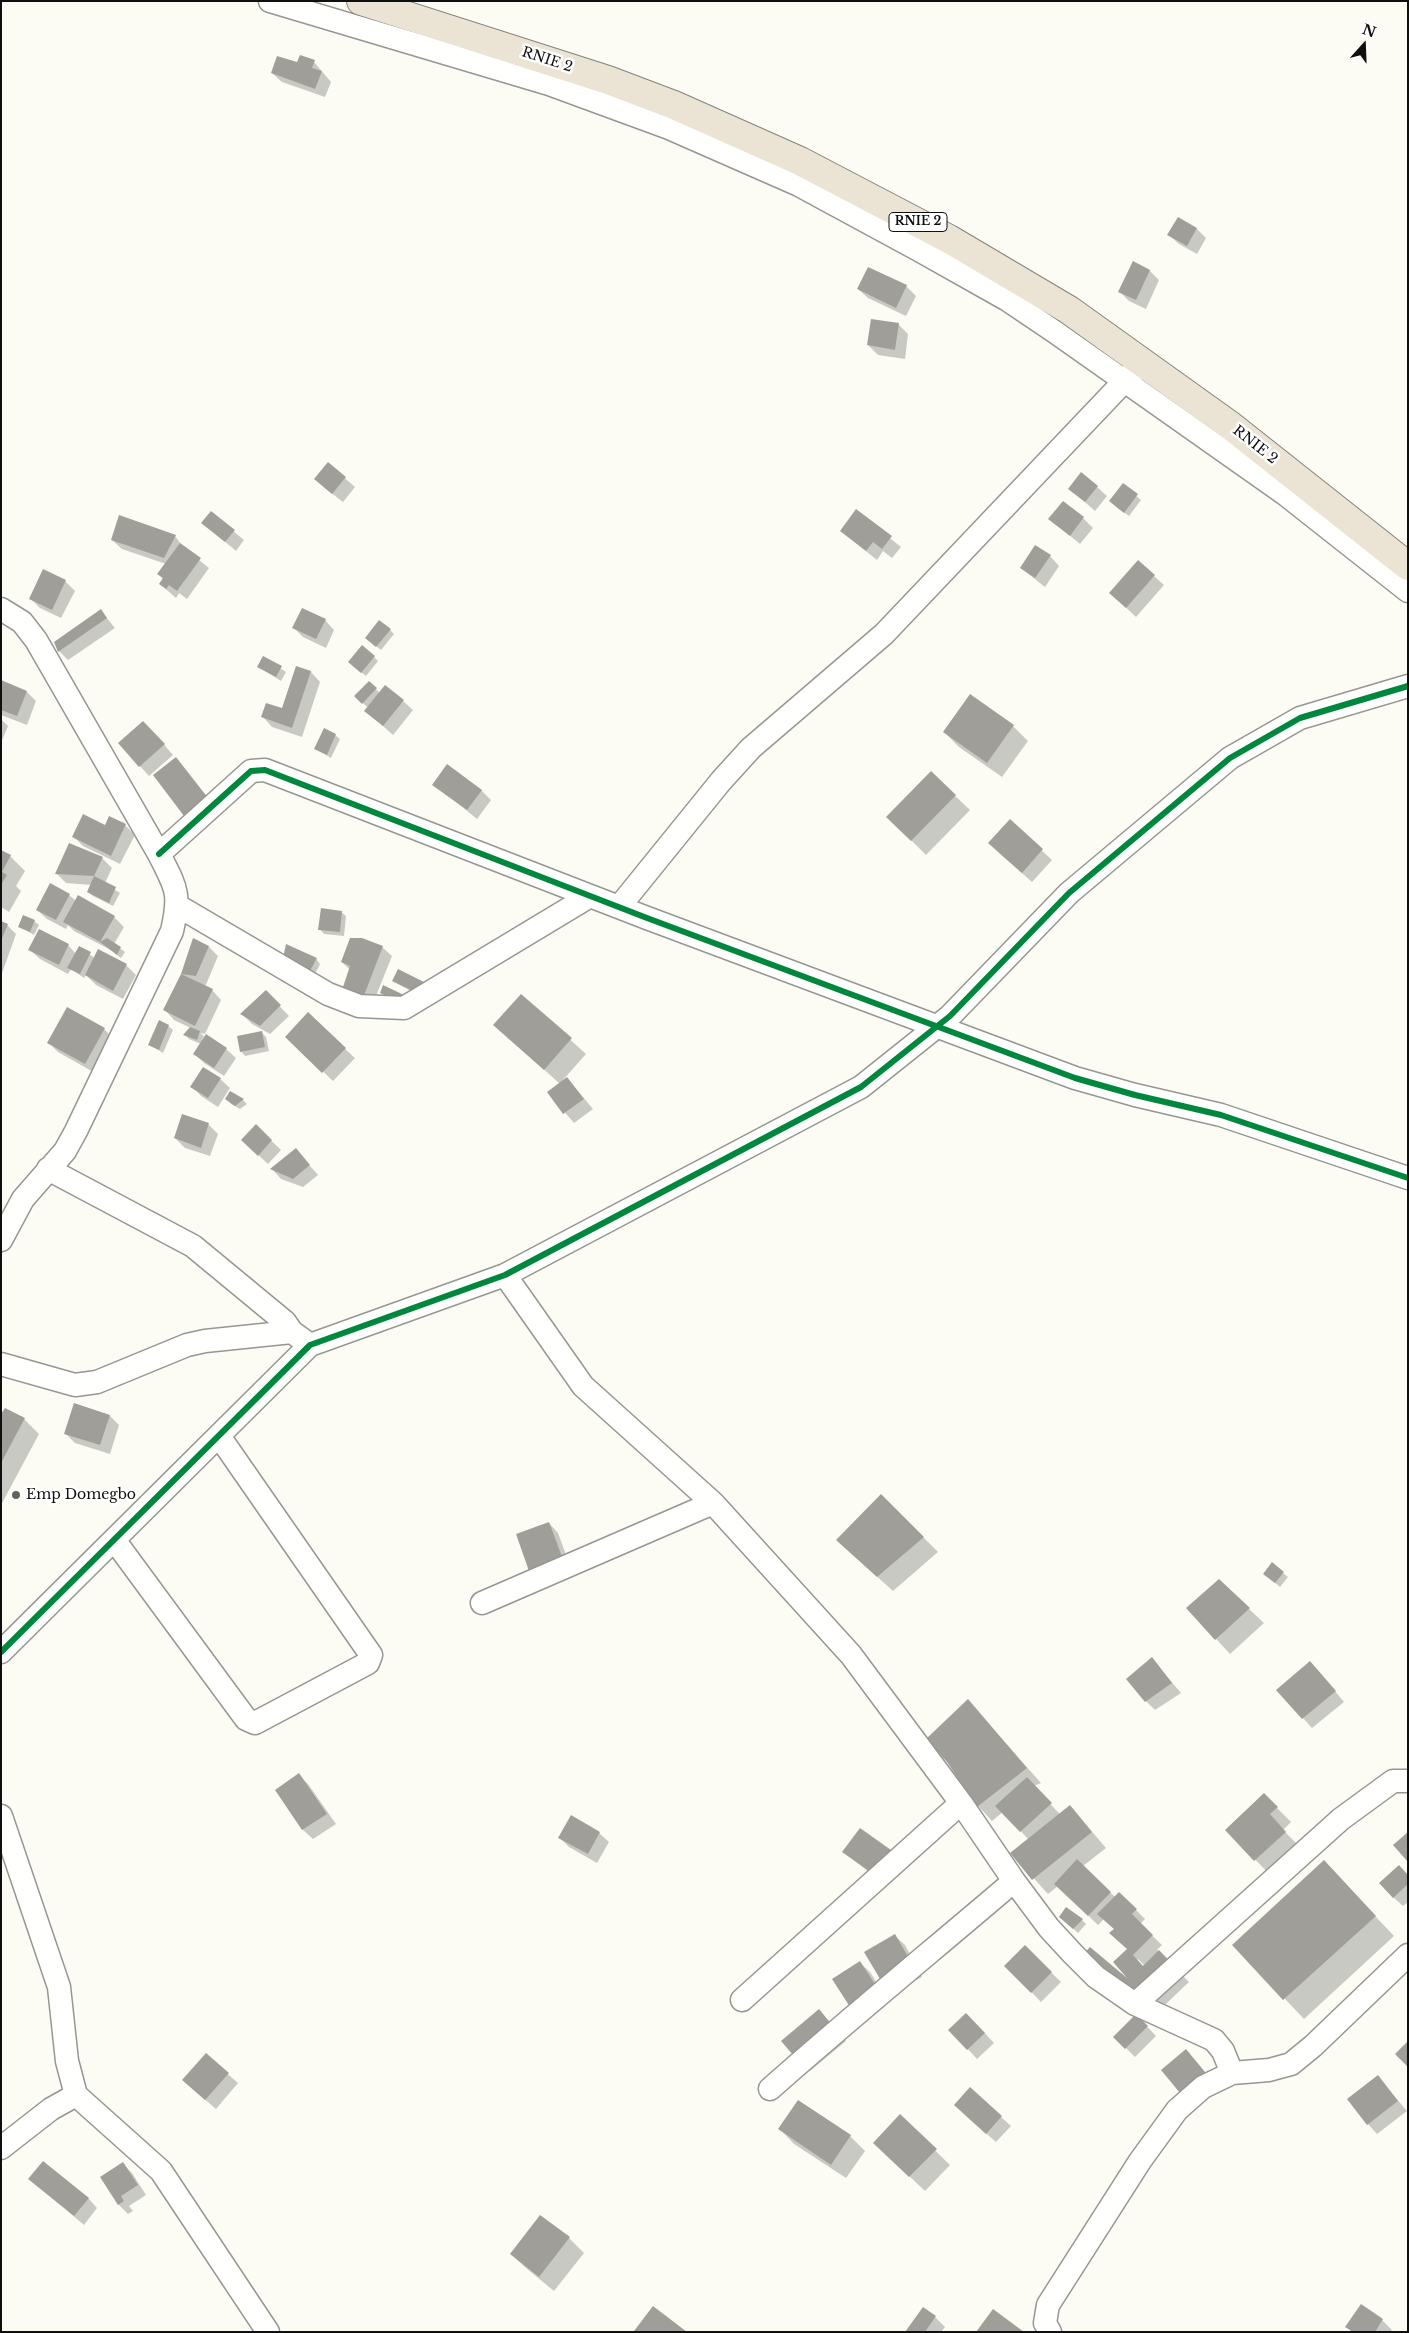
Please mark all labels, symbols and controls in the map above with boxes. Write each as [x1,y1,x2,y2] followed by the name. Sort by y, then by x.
[1339,20,1389,70] north arrow
[1360,20,1378,42] text: N
[520,44,574,76] street label: RNIE 2
[889,212,947,232] road number: RNIE 2
[1229,422,1281,468] street label: RNIE 2
[26,1487,136,1503] place label: Emp Domegbo
[10,1489,22,1501] marker: Emp Domegbo

